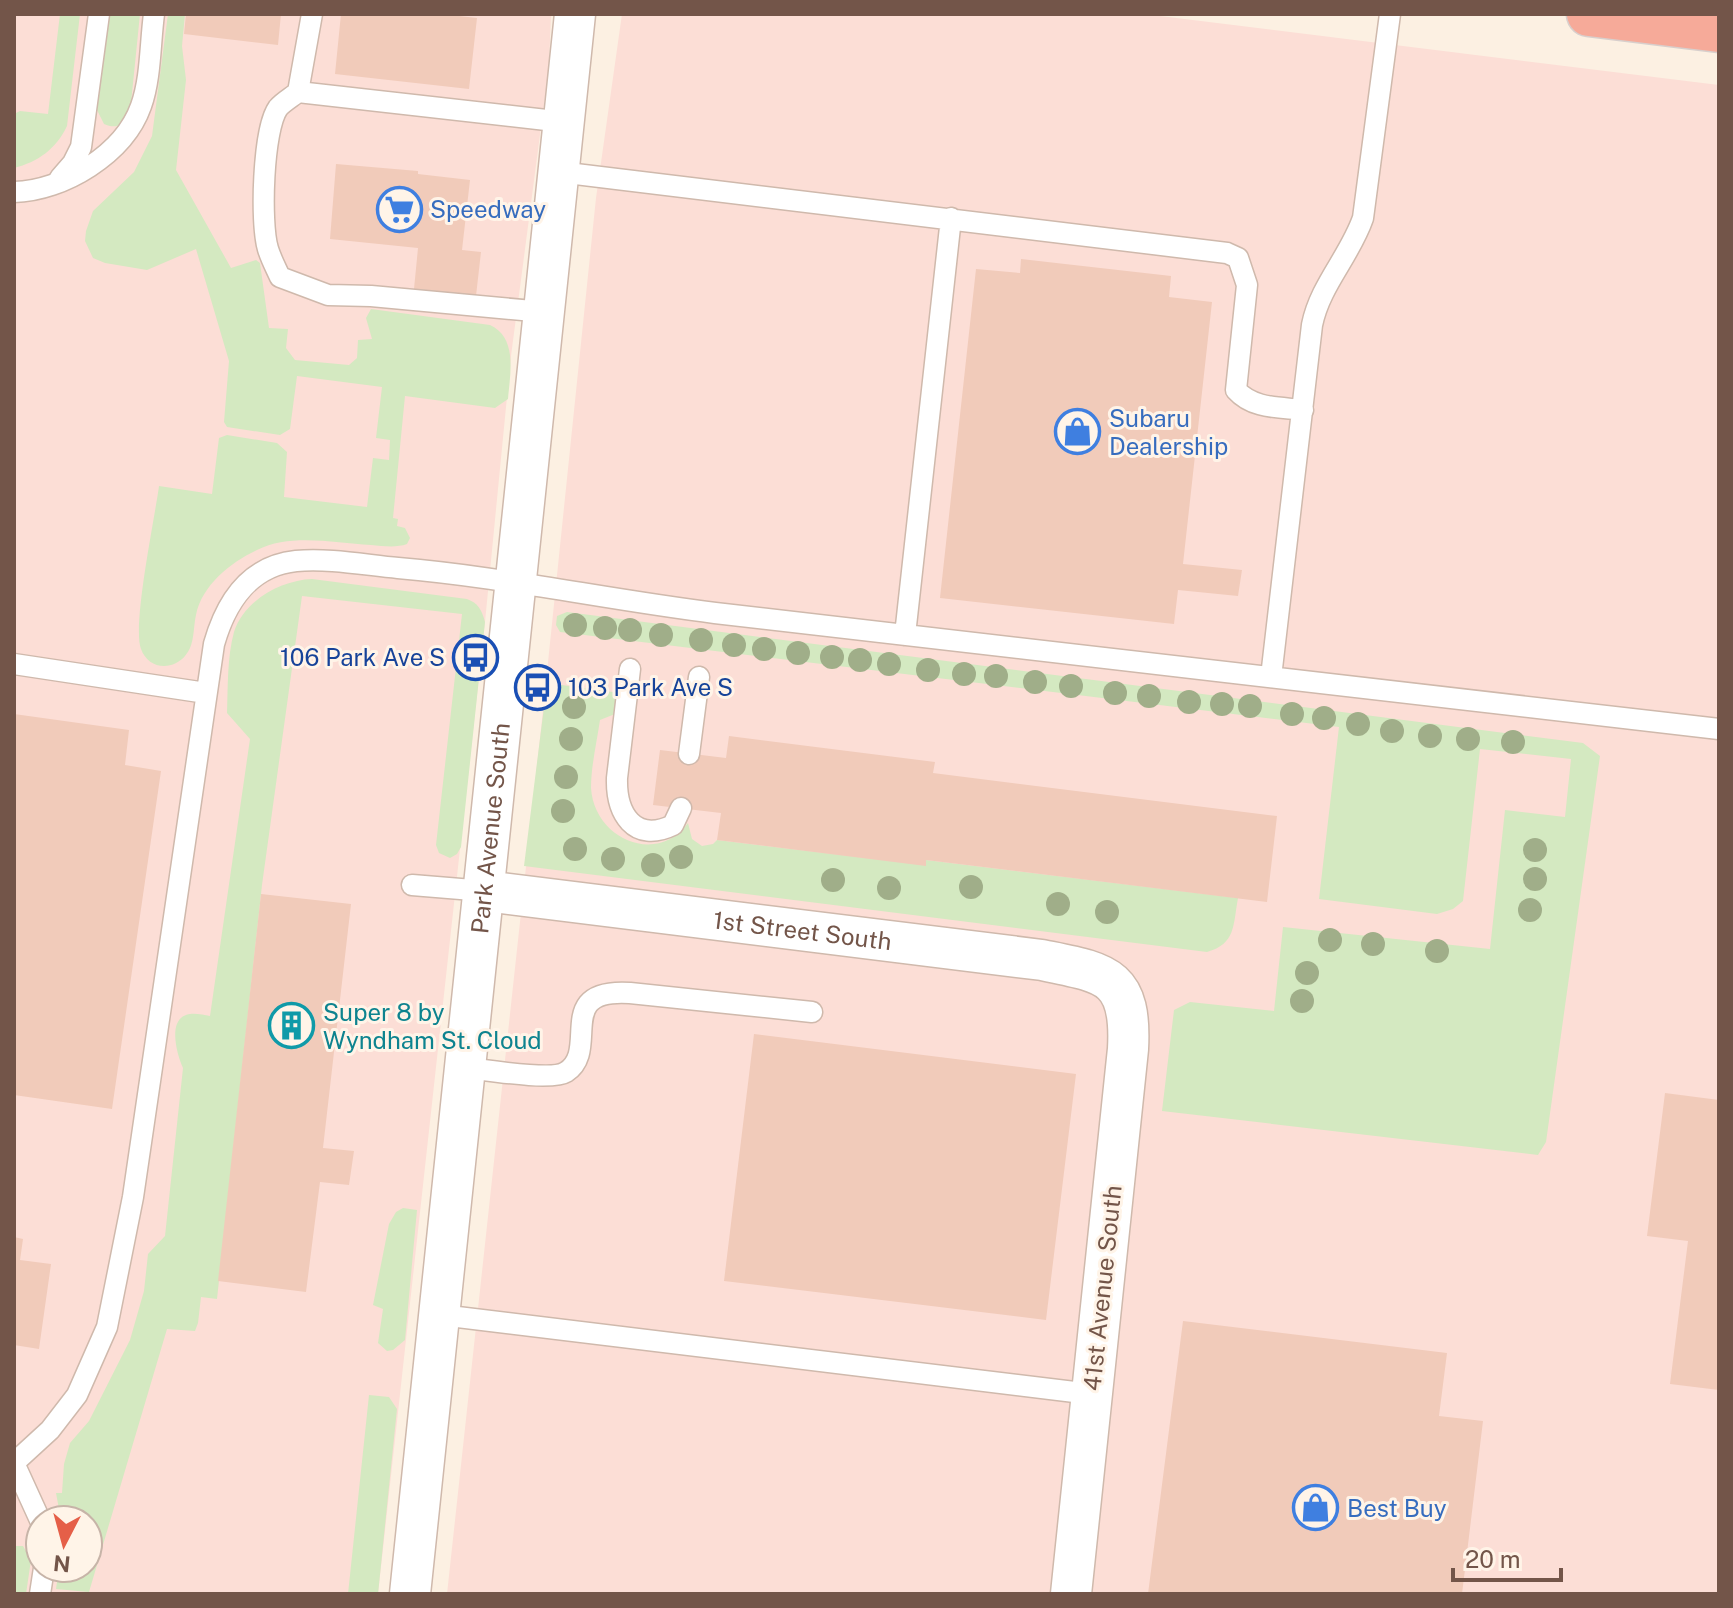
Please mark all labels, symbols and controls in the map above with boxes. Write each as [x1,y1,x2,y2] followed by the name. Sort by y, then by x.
[375,185,423,233] supermarket icon: Speedway
[430,195,546,223] place label: Speedway
[1109,404,1228,460] place label: Subaru Dealership
[1054,408,1102,456] shop icon: Subaru Dealership
[452,633,500,681] bus stop icon: 106 Park Ave S
[280,643,445,671] place label: 106 Park Ave S
[513,663,561,711] bus stop icon: 103 Park Ave S
[568,673,733,701] place label: 103 Park Ave S
[465,721,515,935] street label: Park Avenue South
[712,905,893,955] street label: 1st Street South
[323,998,542,1054] place label: Super 8 by Wyndham St. Cloud
[268,1002,316,1050] building icon: Super 8 by Wyndham St. Cloud
[1077,1184,1127,1392] street label: 41st Avenue South
[1292,1484,1340,1532] shop icon: Best Buy
[1347,1494,1447,1522] place label: Best Buy
[24,1504,104,1584] north arrow
[1453,1532,1561,1582] scale bar
[1465,1545,1521,1573] text: 20 m
[52,1550,72,1578] text: N

